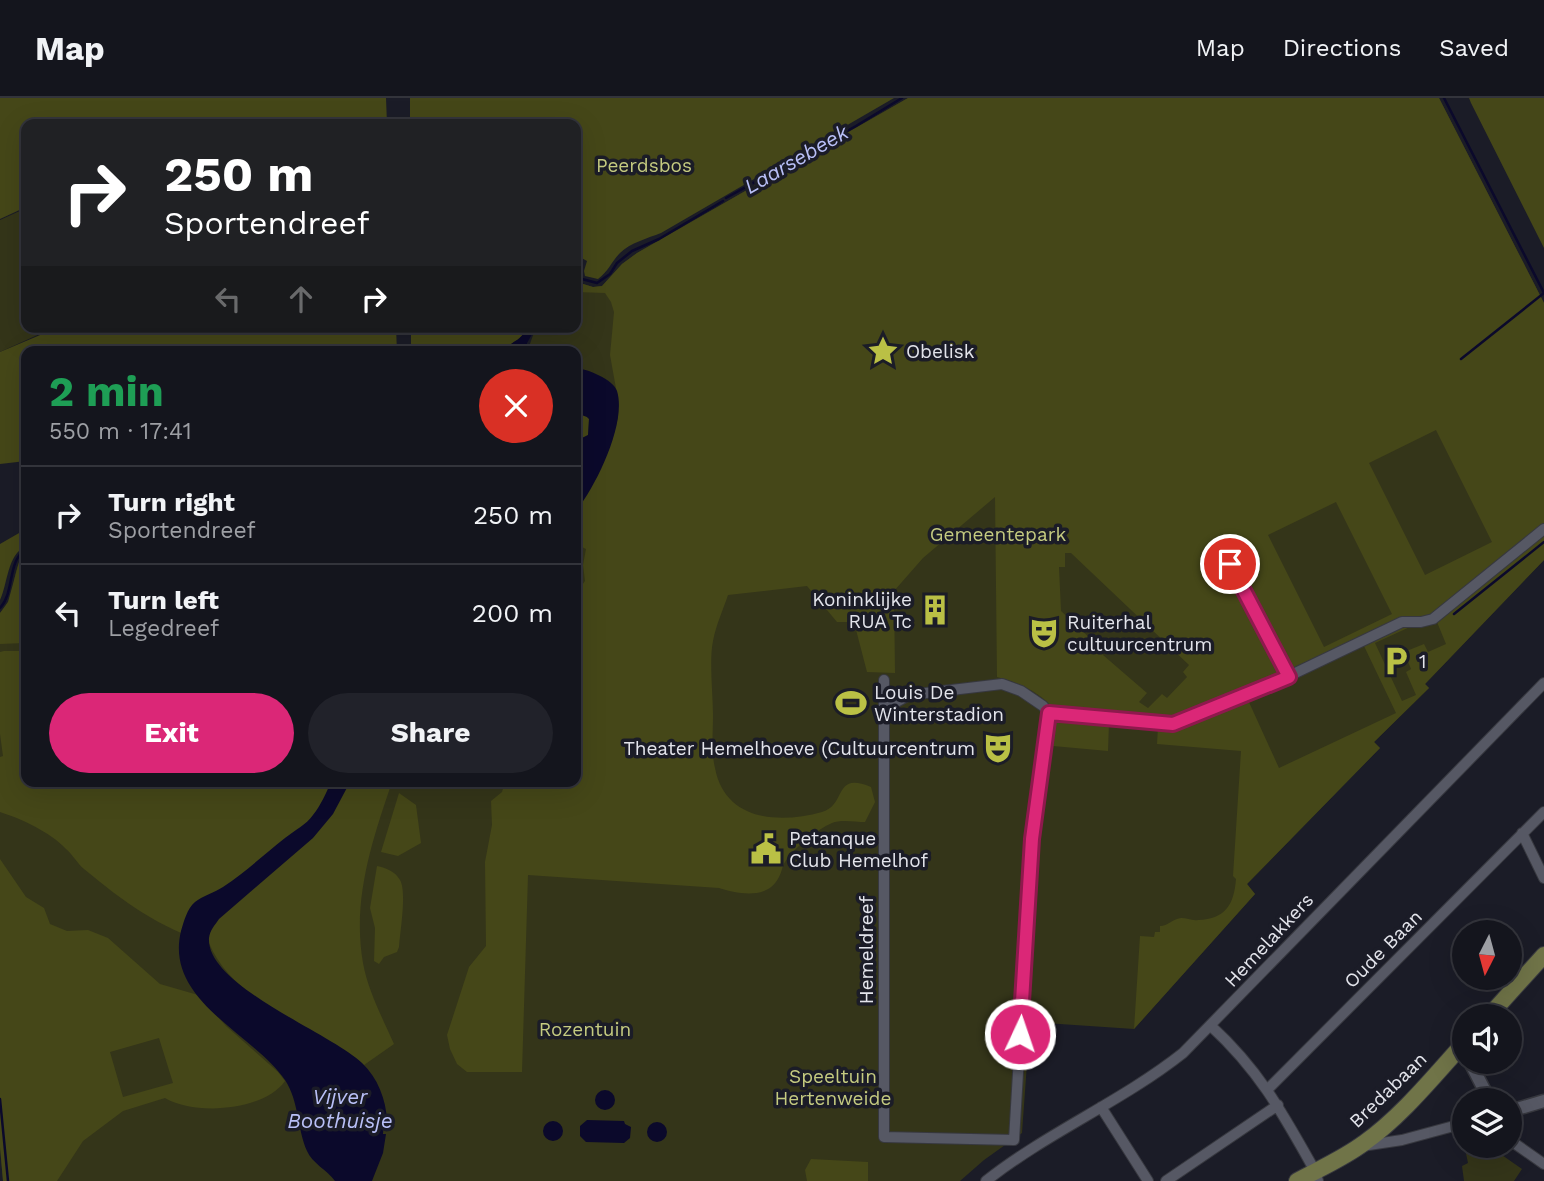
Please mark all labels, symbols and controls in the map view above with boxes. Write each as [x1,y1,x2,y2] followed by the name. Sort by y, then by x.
[35,29,105,68] text: Map
[1196,34,1245,62] text: Map
[1283,34,1401,62] text: Directions
[1439,34,1509,62] text: Saved
[739,119,853,199] water label: Laarsebeek
[164,145,313,203] text: 250 m
[49,147,140,238] icon: right
[596,154,692,177] park label: Peerdsbos
[164,204,369,242] text: Sportendreef
[209,280,247,318] icon: left
[282,280,320,318] icon: ahead
[355,280,393,318] icon: right
[866,334,900,368] place icon: Obelisk
[906,340,975,363] place label: Obelisk
[49,367,164,416] text: 2 min
[479,369,553,443] button: close
[49,418,192,445] text: 550 m · 17:41
[108,487,235,517] text: Turn right
[49,496,87,534] icon: right
[473,500,553,530] text: 250 m
[108,517,256,544] text: Sportendreef
[930,523,1066,546] park label: Gemeentepark
[1200,534,1260,594] pin
[1211,545,1249,583] icon: arrive
[108,585,219,615] text: Turn left
[812,588,912,633] place label: Koninklijke RUA Tc
[918,593,952,627] building icon: Koninklijke RUA Tc
[49,594,87,632] icon: left
[472,598,553,628] text: 200 m
[1067,611,1212,656] place label: Ruiterhal cultuurcentrum
[108,615,219,642] text: Legedreef
[1027,616,1061,650] theatre icon: Ruiterhal cultuurcentrum
[1379,644,1413,678] parking icon: 1
[1419,650,1426,673] place label: 1
[874,681,1004,726] place label: Louis De Winterstadion
[834,686,868,720] sports icon: Louis De Winterstadion
[49,693,294,773] button: Exit
[308,693,553,773] button: Share
[981,731,1015,765] theatre icon: Theater Hemelhoeve (Cultuurcentrum
[624,737,975,760] place label: Theater Hemelhoeve (Cultuurcentrum
[789,827,929,872] place label: Petanque Club Hemelhof
[749,832,783,866] public building icon: Petanque Club Hemelhof
[1220,888,1318,992] street label: Hemelakkers
[855,895,878,1004] street label: Hemeldreef
[1339,905,1427,993] street label: Oude Baan
[1452,920,1522,990] north arrow
[1452,920,1522,1158] map controls
[983,997,1057,1071] position arrow
[1452,1004,1522,1074] button: sound
[539,1018,631,1041] park label: Rozentuin
[1345,1047,1431,1133] street label: Bredabaan
[775,1065,891,1110] park label: Speeltuin Hertenweide
[287,1084,393,1133] water label: Vijver Boothuisje
[1452,1088,1522,1158] button: layers

